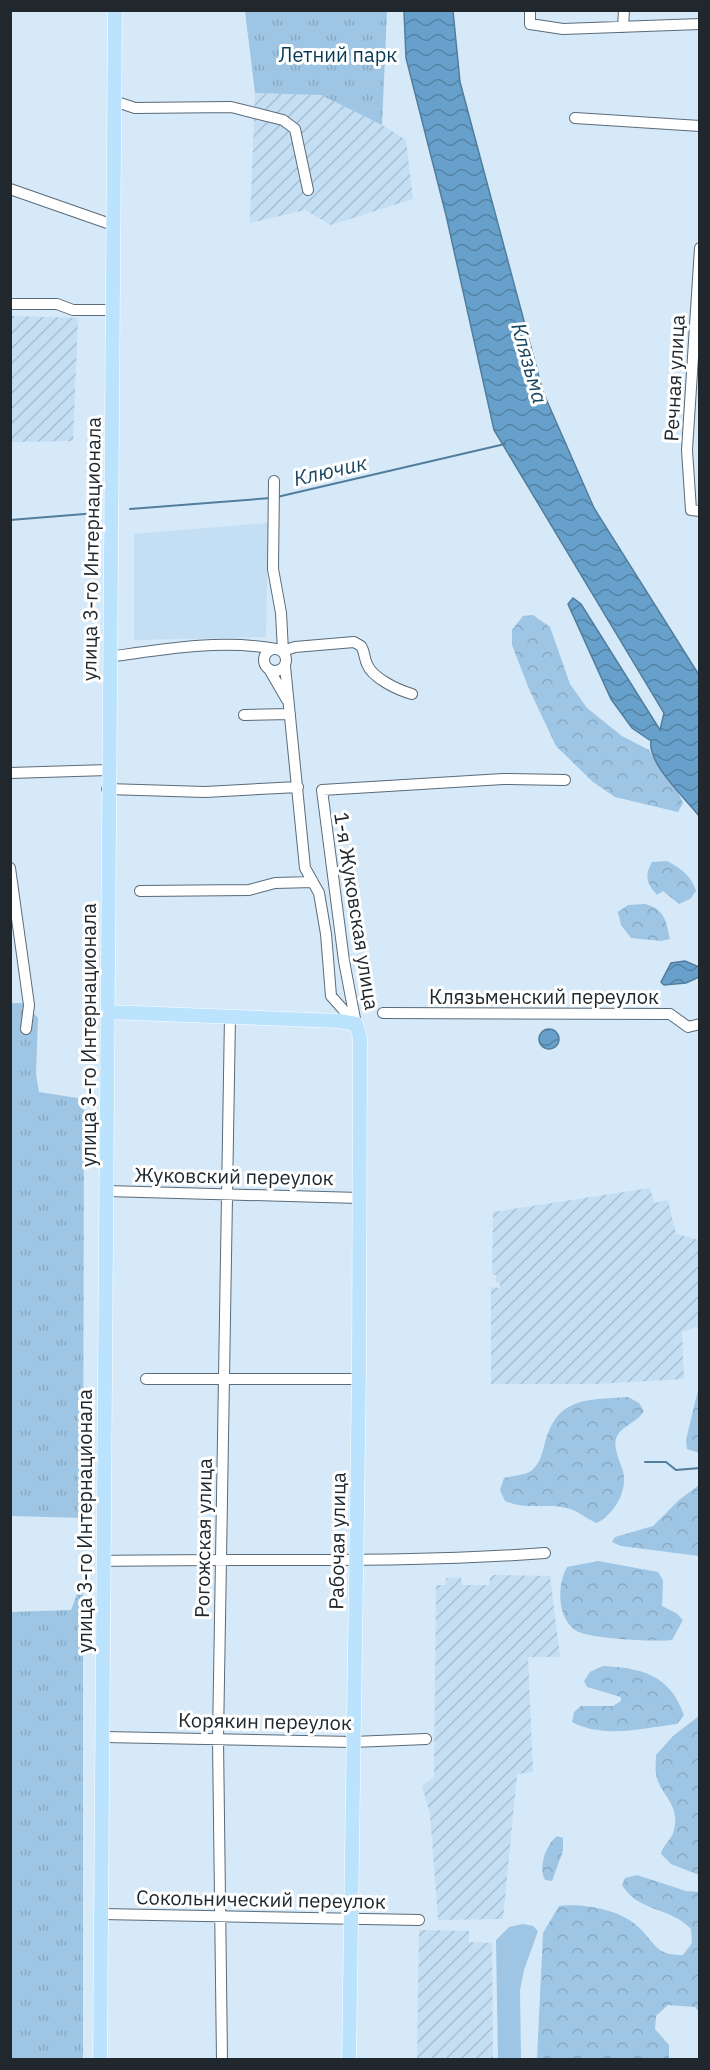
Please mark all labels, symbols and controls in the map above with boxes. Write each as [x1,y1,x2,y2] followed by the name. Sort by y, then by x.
[279,41,397,68] park label: Летний парк
[657,314,691,442] street label: Речная улица
[505,319,555,407] water label: Клязьма
[75,416,107,681] street label: улица 3-го Интернационала
[291,448,370,492] water label: Ключик
[328,810,386,1012] street label: 1-я Жуковская улица
[75,903,102,1167] street label: улица 3-го Интернационала
[429,983,659,1010] street label: Клязьменский переулок
[134,1161,334,1191] street label: Жуковский переулок
[71,1389,98,1653] street label: улица 3-го Интернационала
[188,1458,218,1618] street label: Рогожская улица
[322,1472,352,1610] street label: Рабочая улица
[178,1706,352,1736] street label: Корякин переулок
[136,1883,386,1915] street label: Сокольнический переулок

